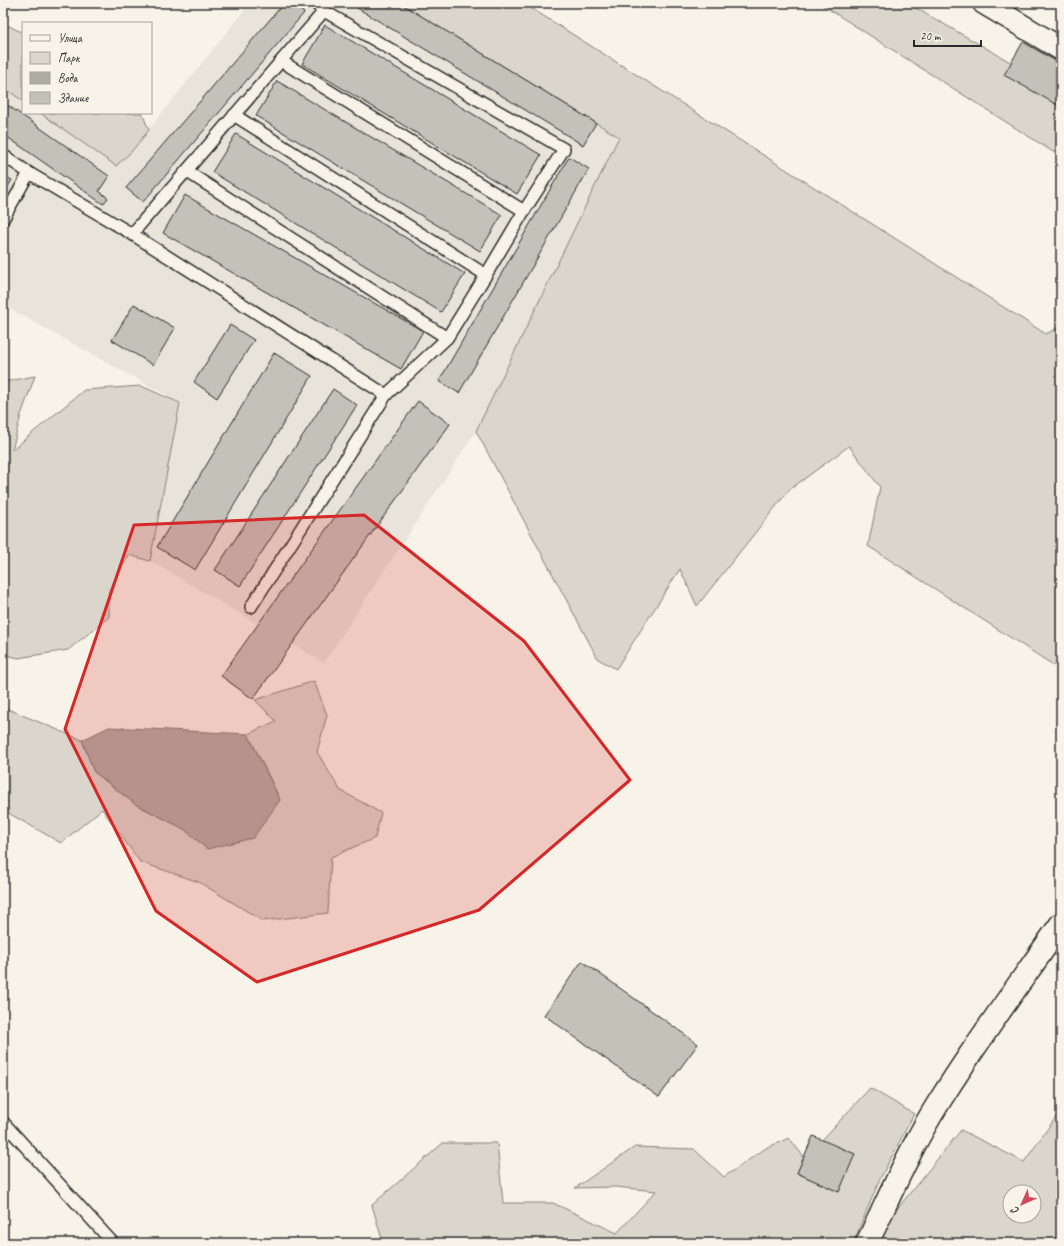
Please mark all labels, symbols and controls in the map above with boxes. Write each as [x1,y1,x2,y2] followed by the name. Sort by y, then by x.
[22,22,152,114] legend
[914,22,981,48] scale bar
[920,28,942,44] text: 20 m
[58,30,83,46] text: Улица
[58,50,81,66] text: Парк
[58,70,79,86] text: Вода
[58,90,89,106] text: Здание
[1002,1184,1042,1224] north arrow
[1007,1203,1022,1218] text: С

